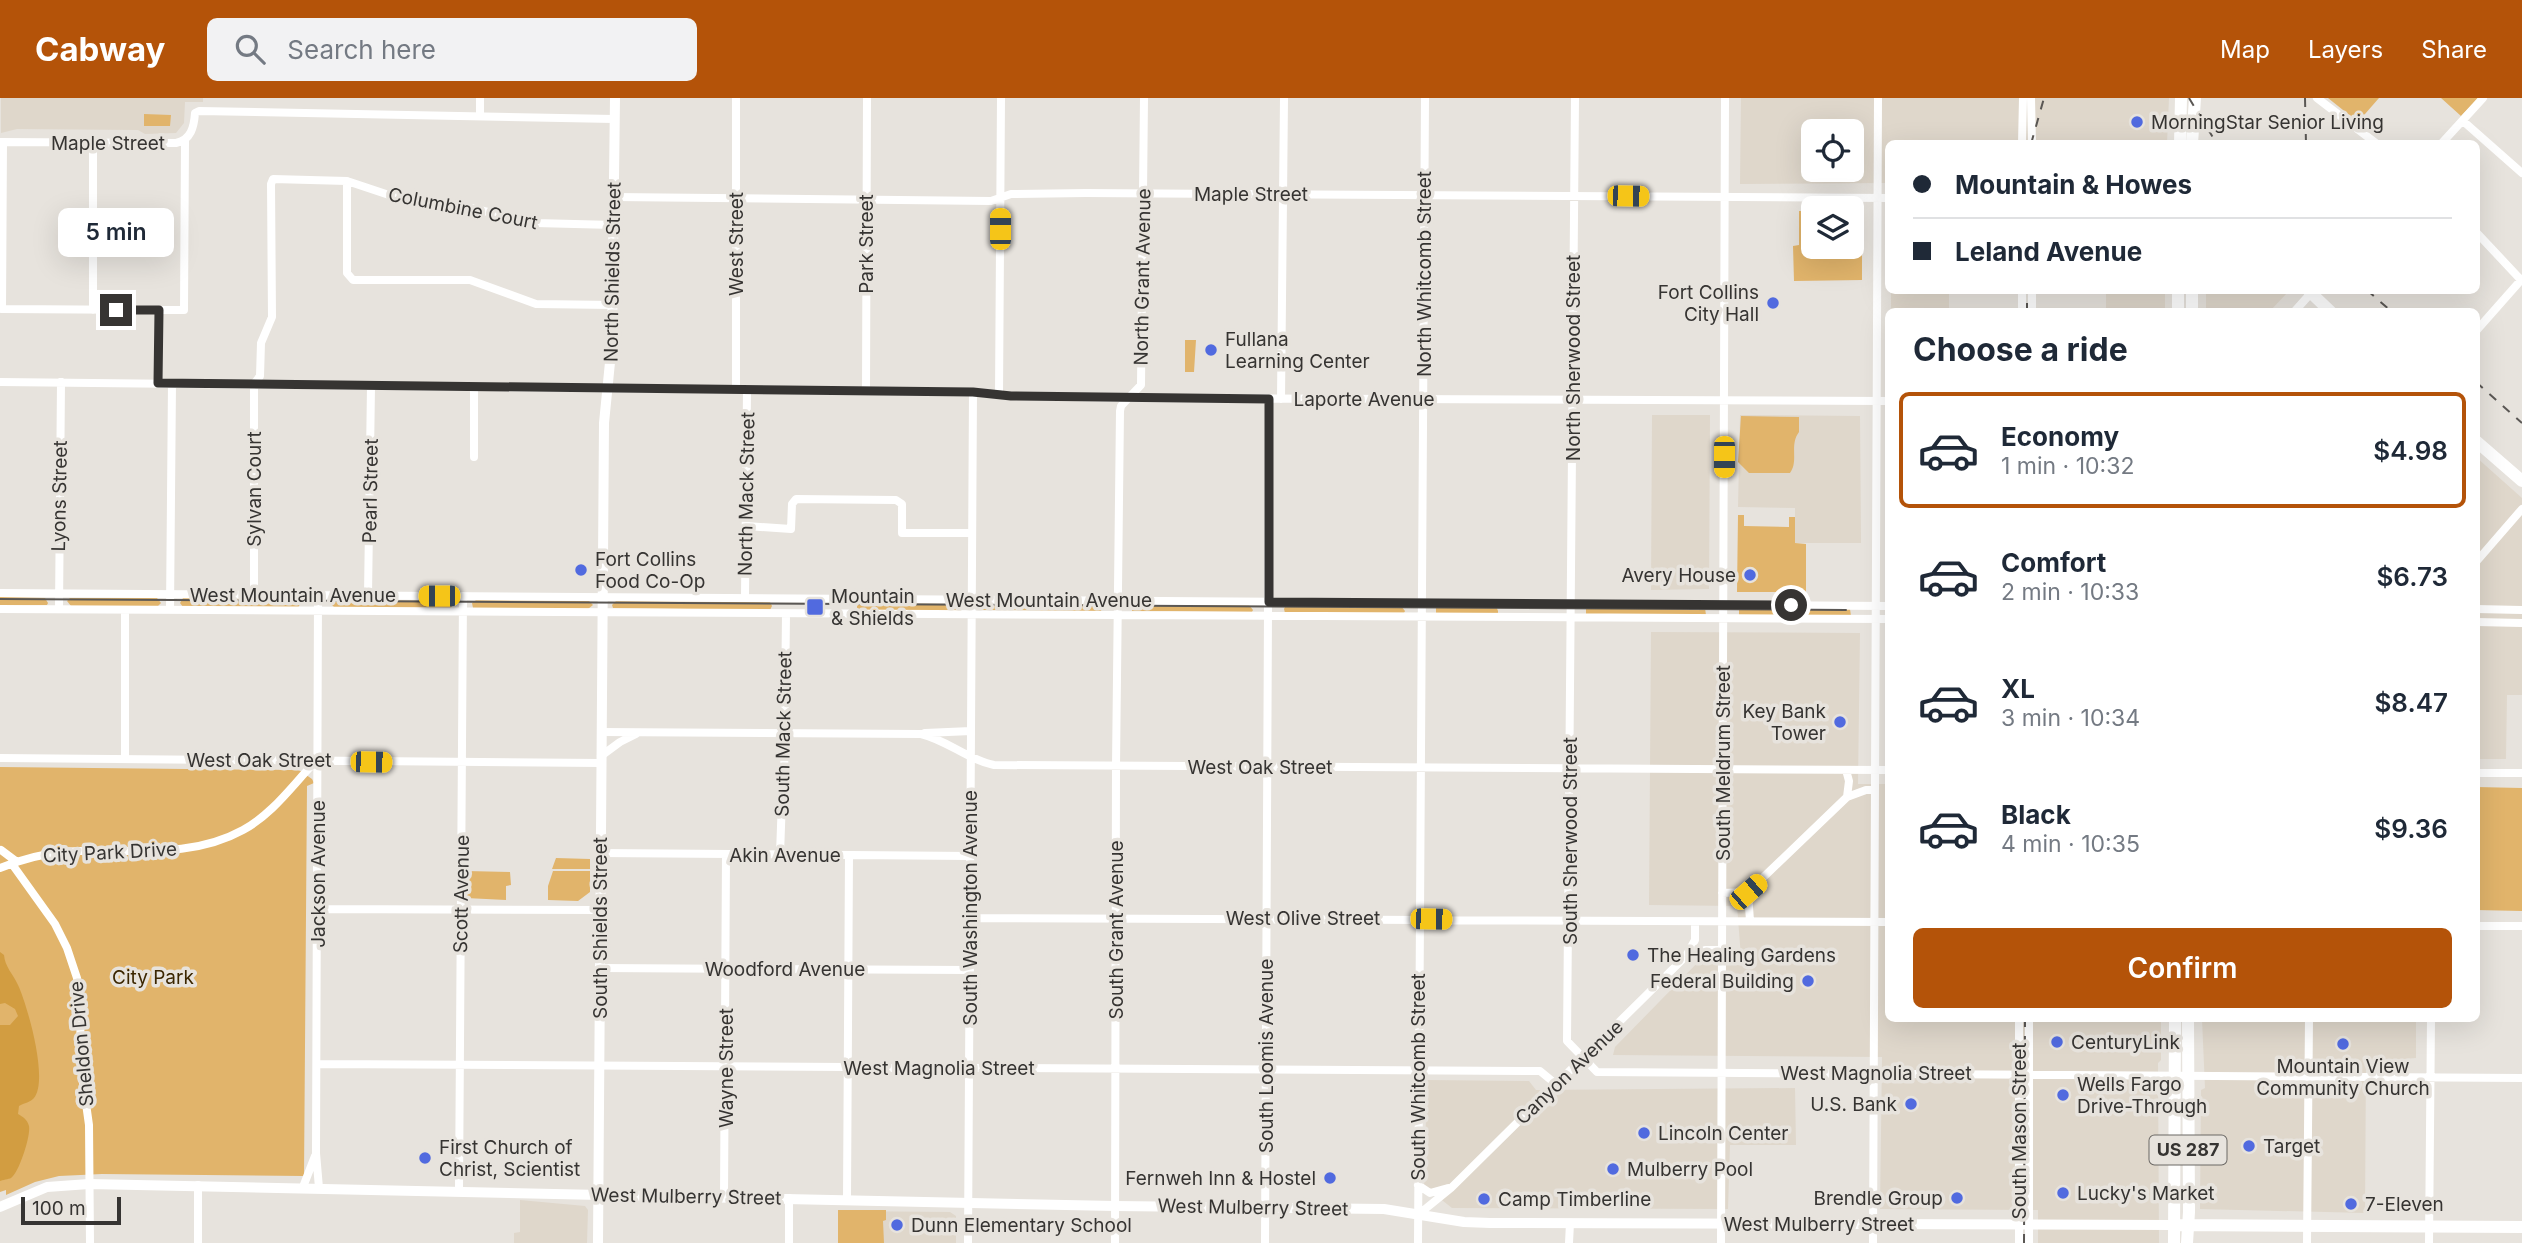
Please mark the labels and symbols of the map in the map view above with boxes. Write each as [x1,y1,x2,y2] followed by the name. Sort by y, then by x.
[2151,111,2384,134] place label: MorningStar Senior Living
[2129,114,2145,130] marker: MorningStar Senior Living
[51,132,165,155] street label: Maple Street
[1413,171,1436,377] street label: North Whitcomb Street
[599,182,626,362] street label: North Shields Street
[386,183,540,234] street label: Columbine Court
[1194,183,1308,206] street label: Maple Street
[1607,185,1650,207] car
[1129,188,1156,366] street label: North Grant Avenue
[725,192,748,296] street label: West Street
[855,194,878,294] street label: Park Street
[58,208,174,258] callout: 5 min
[990,208,1011,250] car
[1562,255,1585,461] street label: North Sherwood Street
[1658,281,1759,326] place label: Fort Collins City Hall
[100,294,132,326] route end
[1765,295,1781,311] marker: Fort Collins City Hall
[1225,328,1370,373] place label: Fullana Learning Center
[1203,342,1219,358] marker: Fullana Learning Center
[1293,388,1435,411] street label: Laporte Avenue
[734,412,759,576] street label: North Mack Street
[243,431,266,547] street label: Sylvan Court
[1714,436,1735,478] car
[358,438,383,544] street label: Pearl Street
[47,440,72,552] street label: Lyons Street
[595,548,705,593] place label: Fort Collins Food Co-Op
[573,562,589,578] marker: Fort Collins Food Co-Op
[1621,564,1736,587] place label: Avery House
[1742,567,1758,583] marker: Avery House
[190,584,396,607] street label: West Mountain Avenue
[831,585,915,630] place label: Mountain & Shields
[419,586,461,607] car
[946,589,1152,612] street label: West Mountain Avenue
[1775,589,1807,621] route start
[805,597,825,617] marker: Mountain & Shields
[771,651,796,817] street label: South Mack Street
[1712,665,1735,861] street label: South Meldrum Street
[1743,700,1827,745] place label: Key Bank Tower
[1832,714,1848,730] marker: Key Bank Tower
[1559,737,1582,945] street label: South Sherwood Street
[186,749,332,772] street label: West Oak Street
[350,751,393,773] car
[1187,756,1333,779] street label: West Oak Street
[959,790,982,1026] street label: South Washington Avenue
[307,800,330,948] street label: Jackson Avenue
[449,835,474,953] street label: Scott Avenue
[589,837,612,1019] street label: South Shields Street
[42,838,178,867] street label: City Park Drive
[1105,840,1128,1020] street label: South Grant Avenue
[729,844,841,867] street label: Akin Avenue
[1726,870,1771,914] car
[1226,907,1380,930] street label: West Olive Street
[1410,908,1453,930] car
[1647,944,1836,967] place label: The Healing Gardens
[1625,947,1641,963] marker: The Healing Gardens
[705,958,865,981] street label: Woodford Avenue
[1255,959,1278,1153] street label: South Loomis Avenue
[112,966,194,989] park label: City Park
[1650,970,1794,993] place label: Federal Building
[1407,973,1430,1181] street label: South Whitcomb Street
[1800,973,1816,989] marker: Federal Building
[65,980,98,1108] street label: Sheldon Drive
[715,1008,738,1128] street label: Wayne Street
[1511,1015,1628,1129] street label: Canyon Avenue
[2071,1031,2180,1054] place label: CenturyLink
[2049,1034,2065,1050] marker: CenturyLink
[2335,1036,2351,1052] marker: Mountain View Community Church
[2008,1042,2031,1220] street label: South Mason Street
[2256,1055,2430,1100] place label: Mountain View Community Church
[843,1057,1035,1080] street label: West Magnolia Street
[1780,1062,1972,1085] street label: West Magnolia Street
[2077,1073,2207,1118] place label: Wells Fargo Drive-Through
[2055,1087,2071,1103] marker: Wells Fargo Drive-Through
[1810,1093,1898,1116] place label: U.S. Bank
[1903,1096,1919,1112] marker: U.S. Bank
[1658,1122,1788,1145] place label: Lincoln Center
[1636,1125,1652,1141] marker: Lincoln Center
[2150,1135,2226,1164] road number: US 287
[2263,1135,2320,1158] place label: Target
[439,1136,580,1181] place label: First Church of Christ, Scientist
[2241,1138,2257,1154] marker: Target
[417,1150,433,1166] marker: First Church of Christ, Scientist
[1627,1158,1753,1181] place label: Mulberry Pool
[1605,1161,1621,1177] marker: Mulberry Pool
[1125,1167,1316,1190] place label: Fernweh Inn & Hostel
[1322,1170,1338,1186] marker: Fernweh Inn & Hostel
[2077,1182,2215,1205] place label: Lucky's Market
[590,1183,782,1210] street label: West Mulberry Street
[2055,1185,2071,1201] marker: Lucky's Market
[1813,1187,1943,1210] place label: Brendle Group
[1498,1188,1651,1211] place label: Camp Timberline
[1949,1190,1965,1206] marker: Brendle Group
[1476,1191,1492,1207] marker: Camp Timberline
[2365,1193,2444,1216] place label: 7-Eleven
[21,1194,121,1226] scale bar
[1157,1194,1349,1221] street label: West Mulberry Street
[2343,1196,2359,1212] marker: 7-Eleven
[1724,1213,1914,1236] street label: West Mulberry Street
[911,1214,1132,1237] place label: Dunn Elementary School
[889,1217,905,1233] marker: Dunn Elementary School

